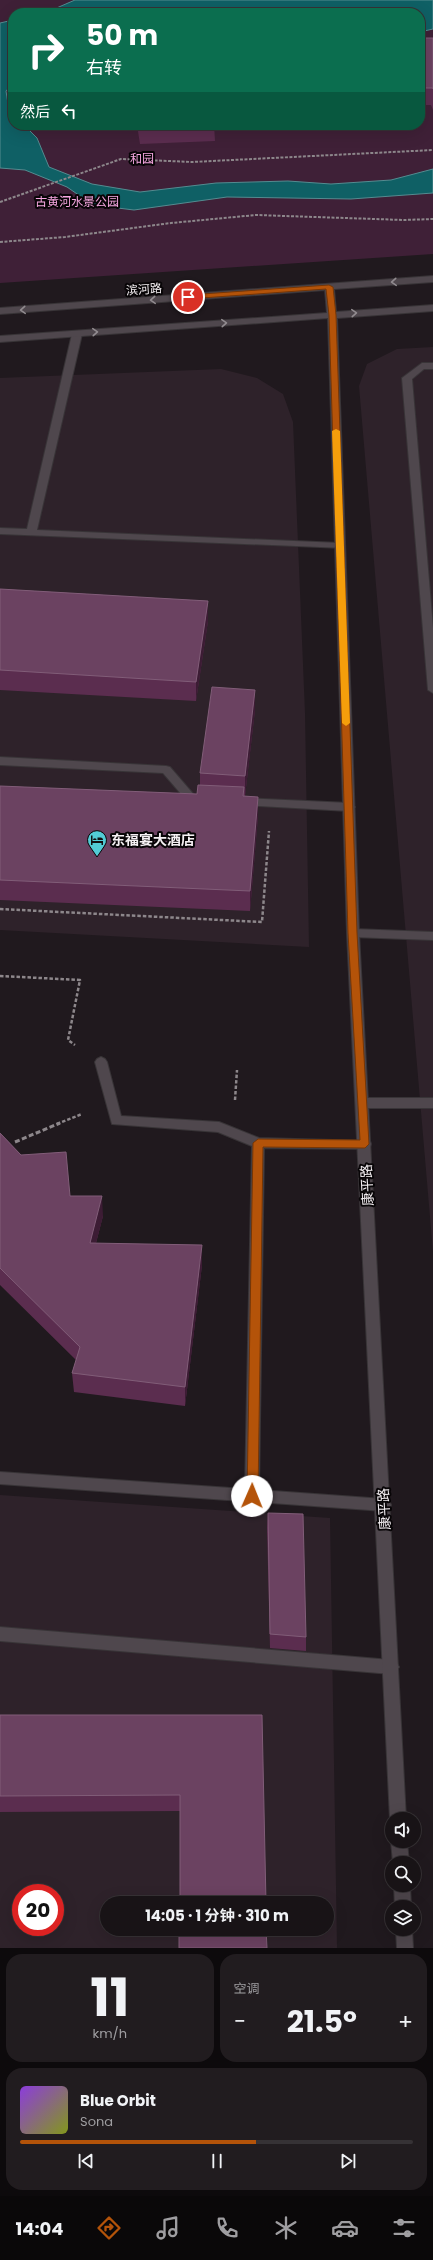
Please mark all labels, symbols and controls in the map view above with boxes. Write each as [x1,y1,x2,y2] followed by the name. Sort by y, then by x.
[86,16,158,55] text: 50 m
[20,24,72,76] icon: right
[86,55,122,80] text: 右转
[58,100,80,122] icon: left
[20,101,50,122] text: 然后
[130,150,154,167] park label: 和园
[35,193,119,210] park label: 古黄河水景公园
[391,278,397,287] one-way arrow
[125,279,163,299] street label: 滨河路
[171,280,205,314] pin
[177,286,199,308] icon: arrive
[150,296,156,305] one-way arrow
[20,305,26,314] one-way arrow
[351,309,357,318] one-way arrow
[221,318,227,327] one-way arrow
[92,328,98,337] one-way arrow
[86,829,108,857] hotel icon: 东福宴大酒店
[111,830,195,850] place label: 东福宴大酒店
[356,1164,378,1206] street label: 康平路
[231,1475,273,1517] position arrow
[373,1488,395,1530] street label: 康平路
[385,1812,421,1936] map controls
[385,1812,421,1848] button: sound
[385,1856,421,1892] button: search
[12,1884,64,1936] speed limit sign: 20
[385,1900,421,1936] button: layers
[145,1905,289,1926] text: 14:05 · 1 分钟 · 310 m
[90,1961,129,2034] text: 11
[234,1979,260,1998] text: 空调
[287,2000,357,2043] text: 21.5°
[234,2006,246,2037] text: −
[398,2006,413,2037] text: +
[92,2024,127,2043] text: km/h
[80,2090,156,2111] text: Blue Orbit
[80,2112,113,2131] text: Sona
[75,2150,97,2172] icon: previous
[206,2150,228,2172] icon: pause
[337,2150,359,2172] icon: next
[95,2214,123,2242] icon: directions
[154,2214,182,2242] icon: music
[213,2214,241,2242] icon: phone
[272,2214,300,2242] icon: climate
[331,2214,359,2242] icon: car
[390,2214,418,2242] icon: filters
[16,2216,64,2241] text: 14:04

